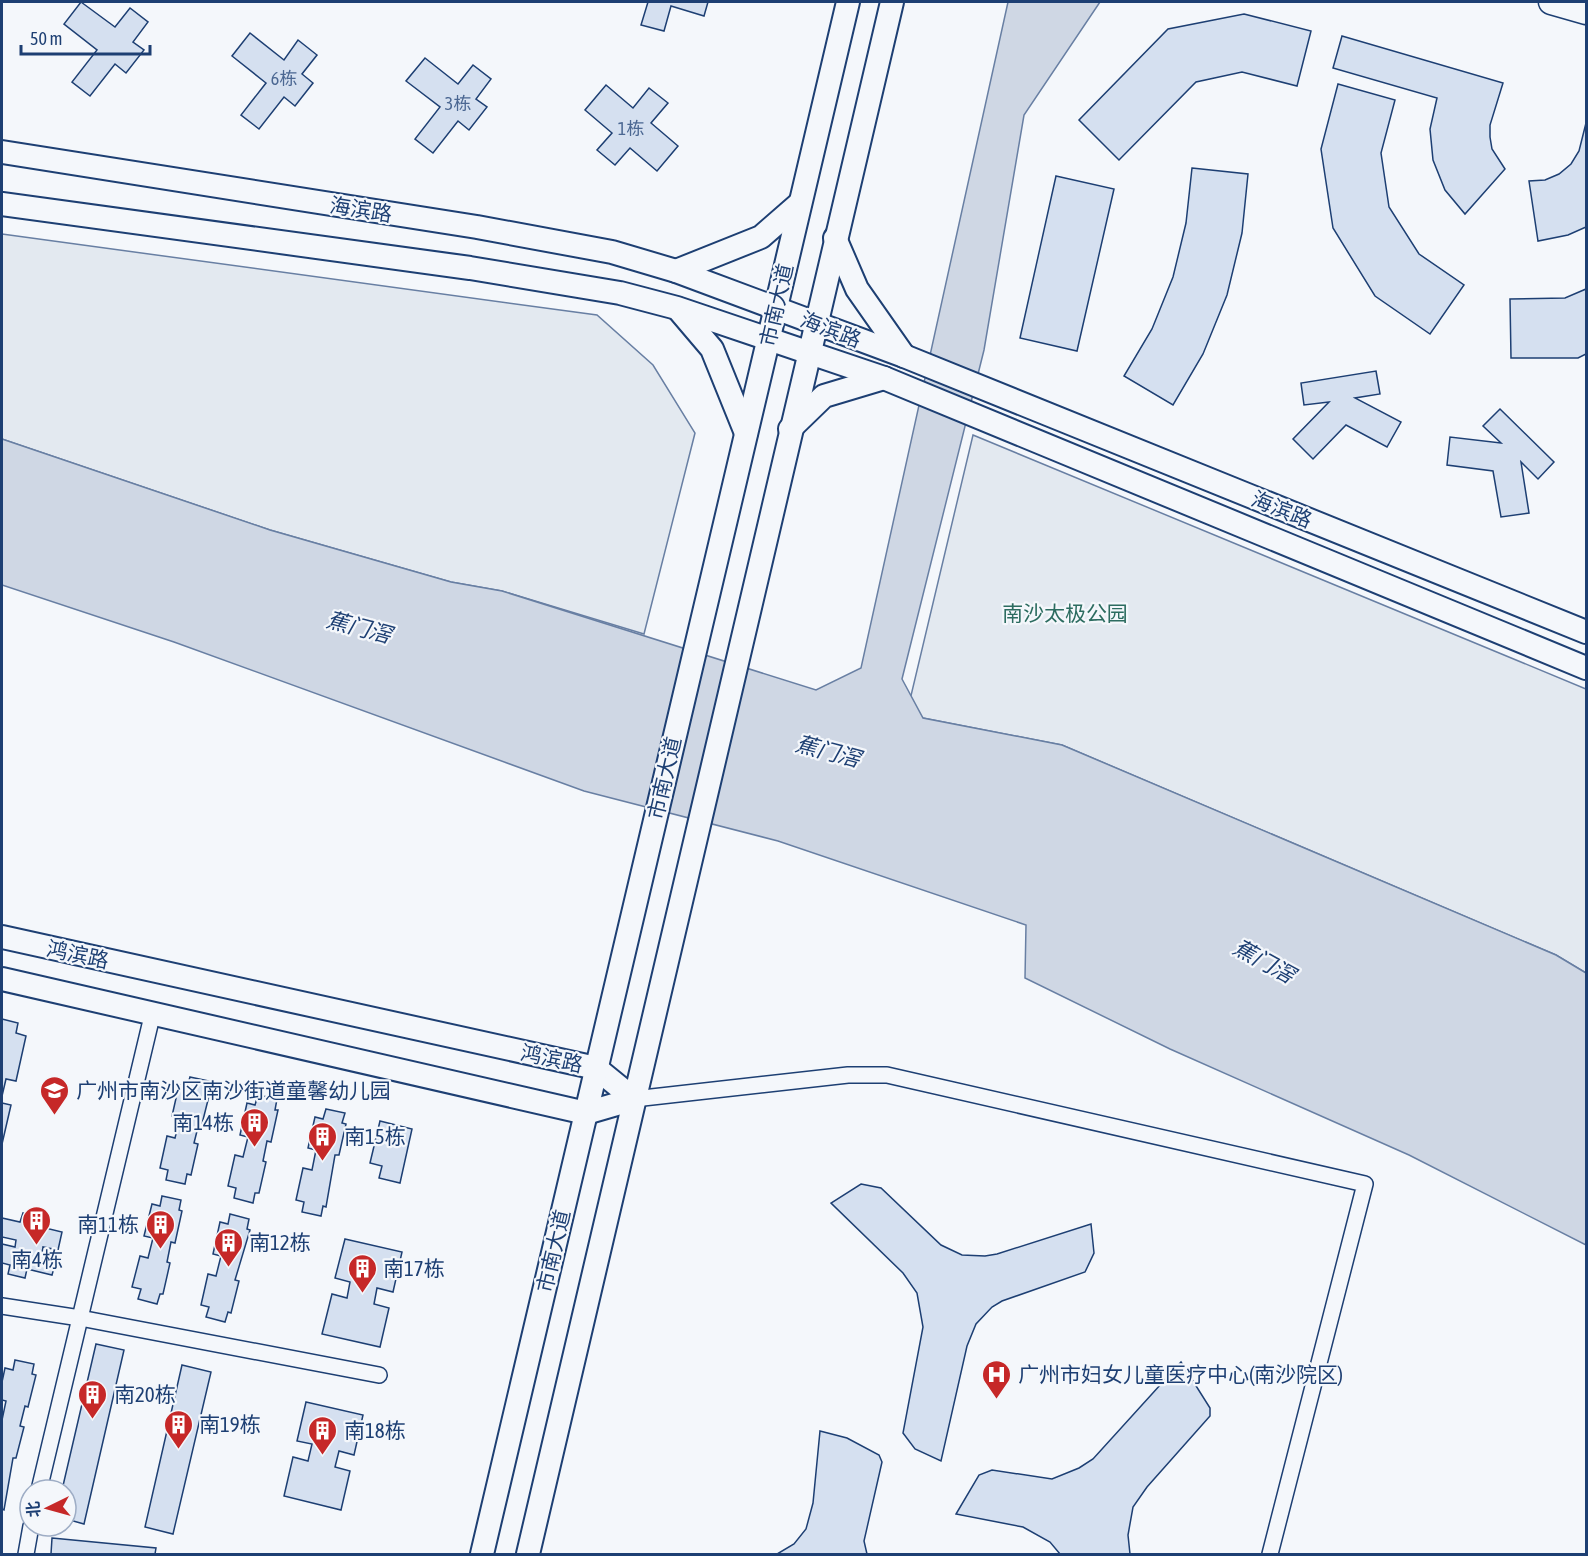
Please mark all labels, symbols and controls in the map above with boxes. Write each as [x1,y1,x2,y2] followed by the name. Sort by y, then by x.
[21,18,150,56] scale bar
[30,28,62,49] text: 50 m
[271,68,297,89] house number: 6栋
[445,93,471,114] house number: 3栋
[618,118,644,139] house number: 1栋
[328,192,394,226] street label: 海滨路
[755,261,797,349] street label: 市南大道
[797,307,865,351] street label: 海滨路
[1248,486,1316,532] street label: 海滨路
[1002,601,1128,625] park label: 南沙太极公园
[324,606,397,649] water label: 蕉门滘
[793,730,866,773] water label: 蕉门滘
[643,734,685,822] street label: 市南大道
[1229,934,1302,990] water label: 蕉门滘
[45,936,111,972] street label: 鸿滨路
[519,1040,585,1076] street label: 鸿滨路
[39,1074,71,1116] school or university icon: 广州市南沙区南沙街道童馨幼儿园
[76,1078,391,1102] place label: 广州市南沙区南沙街道童馨幼儿园
[239,1106,271,1148] building icon: 南14栋
[172,1110,234,1134] place label: 南14栋
[307,1120,339,1162] building icon: 南15栋
[344,1124,406,1148] place label: 南15栋
[21,1204,53,1246] building icon: 南4栋
[532,1207,574,1295] street label: 市南大道
[144,1208,176,1250] building icon: 南11栋
[77,1212,139,1236] place label: 南11栋
[212,1226,244,1268] building icon: 南12栋
[249,1230,311,1254] place label: 南12栋
[11,1247,63,1271] place label: 南4栋
[346,1252,378,1294] building icon: 南17栋
[383,1256,445,1280] place label: 南17栋
[981,1358,1013,1400] hospital icon: 广州市妇女儿童医疗中心(南沙院区)
[1018,1362,1343,1386] place label: 广州市妇女儿童医疗中心(南沙院区)
[77,1378,109,1420] building icon: 南20栋
[114,1382,176,1406] place label: 南20栋
[162,1408,194,1450] building icon: 南19栋
[199,1412,261,1436] place label: 南19栋
[307,1414,339,1456] building icon: 南18栋
[344,1418,406,1442] place label: 南18栋
[18,1478,78,1538] north arrow
[23,1501,43,1518] text: 北

